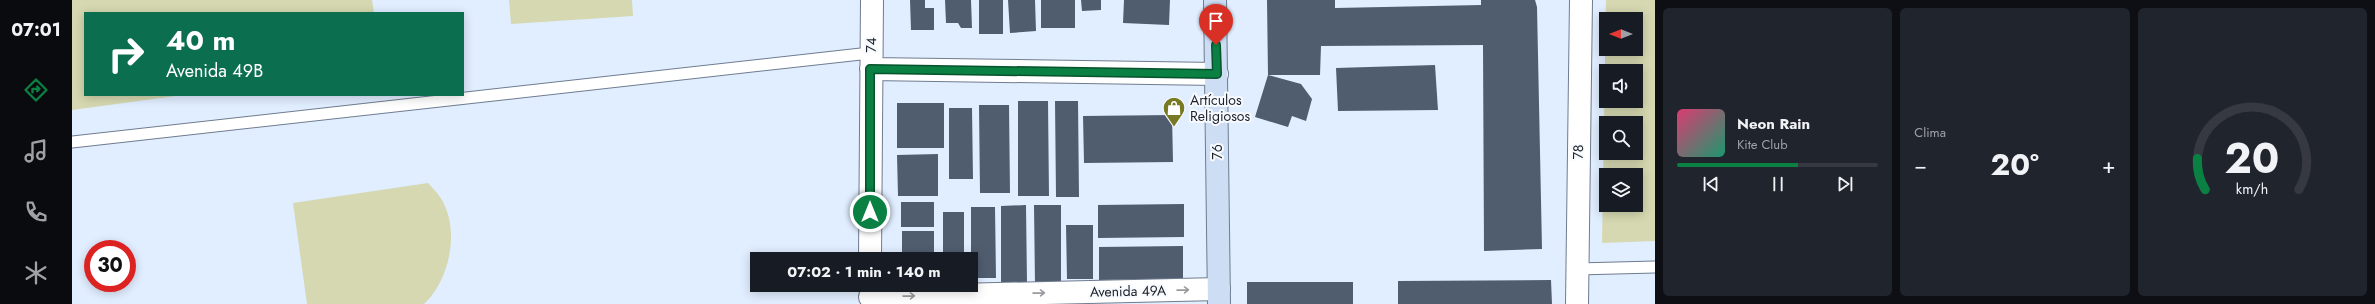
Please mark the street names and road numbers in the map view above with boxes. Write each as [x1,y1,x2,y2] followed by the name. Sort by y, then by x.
[861,37,881,53] street label: 74
[1207,144,1227,160] street label: 76
[1568,144,1588,160] street label: 78
[1090,280,1167,302] street label: Avenida 49A

